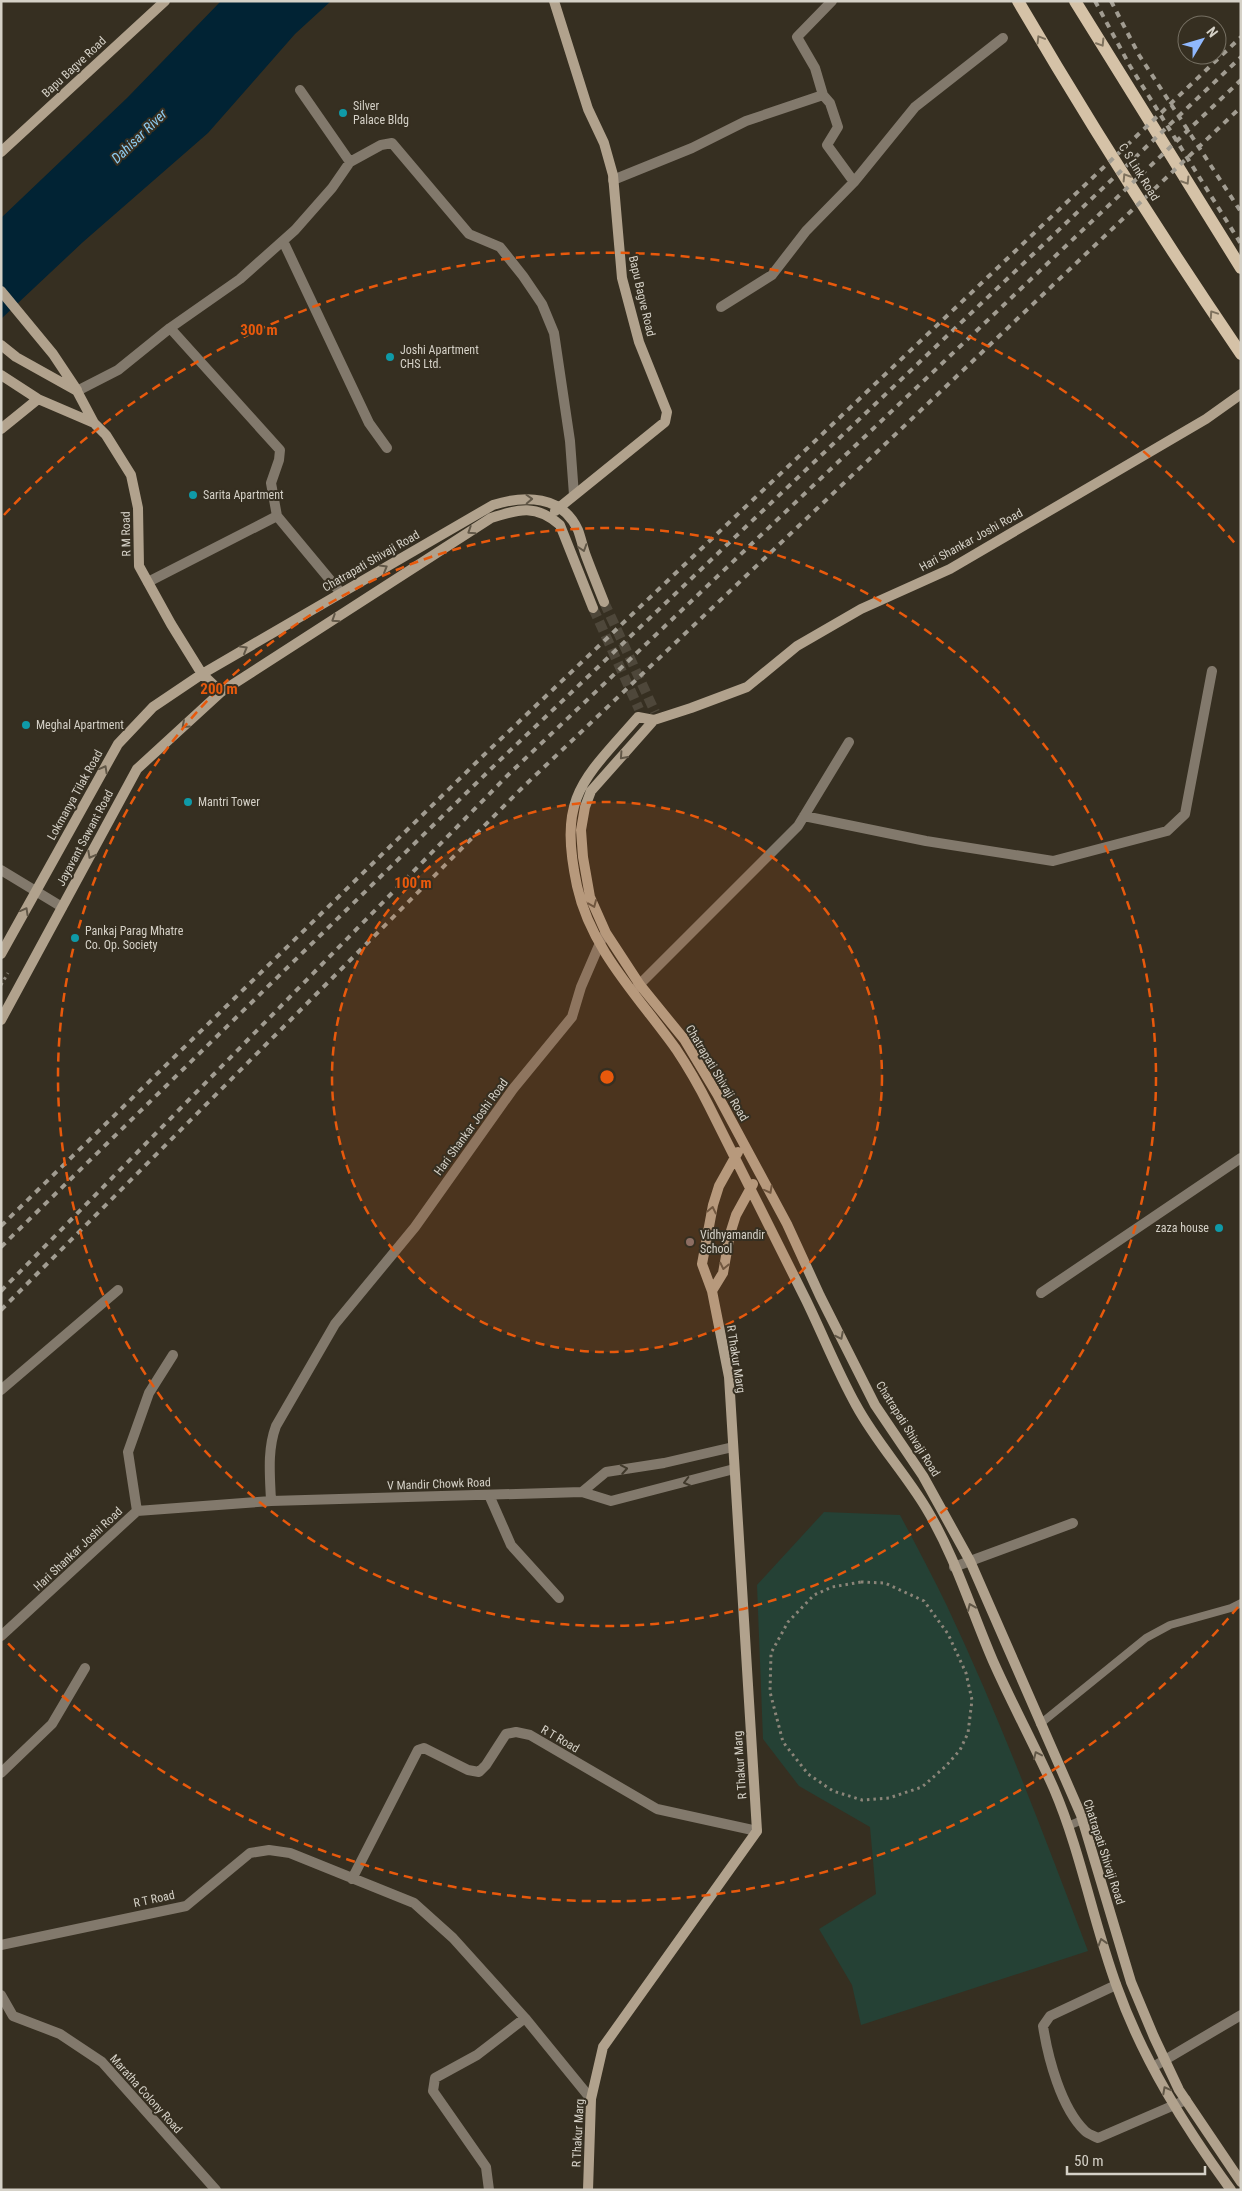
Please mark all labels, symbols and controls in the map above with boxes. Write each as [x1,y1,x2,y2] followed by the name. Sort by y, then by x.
[1177,15,1227,65] north arrow
[1203,24,1221,40] text: N
[39,34,109,100] street label: Bapu Bagve Road
[1037,35,1047,44] one-way arrow
[1094,37,1104,46] one-way arrow
[353,99,409,127] place label: Silver Palace Bldg
[108,105,171,166] water label: Dahisar River
[337,107,349,119] marker: Silver Palace Bldg
[1116,141,1162,203] street label: C S Link Road
[1122,173,1132,182] one-way arrow
[1180,175,1190,184] one-way arrow
[626,254,658,338] street label: Bapu Bagve Road
[1210,310,1219,319] one-way arrow
[240,321,278,339] text: 300 m
[400,343,479,371] place label: Joshi Apartment CHS Ltd.
[384,351,396,363] marker: Joshi Apartment CHS Ltd.
[203,488,284,502] place label: Sarita Apartment
[187,489,199,501] marker: Sarita Apartment
[526,494,533,504] one-way arrow
[917,506,1025,574] street label: Hari Shankar Joshi Road
[119,511,133,557] street label: R M Road
[468,525,477,534] one-way arrow
[320,528,422,594] street label: Chatrapati Shivaji Road
[578,543,588,551] one-way arrow
[379,564,388,574] one-way arrow
[331,613,341,622] one-way arrow
[238,646,247,656] one-way arrow
[200,680,238,698] text: 200 m
[36,718,124,732] place label: Meghal Apartment
[20,719,32,731] marker: Meghal Apartment
[182,719,191,728] one-way arrow
[44,748,106,842] street label: Lokmanya Tilak Road
[619,751,628,760] one-way arrow
[98,766,108,775] one-way arrow
[54,788,116,888] street label: Jayavant Sawant Road
[198,795,260,809] place label: Mantri Tower
[182,796,194,808] marker: Mantri Tower
[87,849,97,858] one-way arrow
[394,874,432,892] text: 100 m
[587,899,598,908] one-way arrow
[19,908,29,917] one-way arrow
[85,924,184,952] place label: Pankaj Parag Mhatre Co. Op. Society
[69,932,81,944] marker: Pankaj Parag Mhatre Co. Op. Society
[683,1022,751,1124] street label: Chatrapati Shivaji Road
[598,1068,616,1086] centre of rings
[431,1076,511,1178] street label: Hari Shankar Joshi Road
[763,1185,773,1194] one-way arrow
[707,1206,717,1215] one-way arrow
[1155,1221,1209,1235] place label: zaza house
[1213,1222,1225,1234] marker: zaza house
[700,1228,765,1256] place label: Vidhyamandir School
[684,1236,696,1248] marker: Vidhyamandir School
[719,1262,730,1271] one-way arrow
[724,1324,748,1394] street label: R Thakur Marg
[834,1331,844,1340] one-way arrow
[873,1379,943,1479] street label: Chatrapati Shivaji Road
[619,1465,628,1475] one-way arrow
[387,1475,491,1493] street label: V Mandir Chowk Road
[684,1476,692,1486] one-way arrow
[31,1504,125,1594] street label: Hari Shankar Joshi Road
[966,1603,977,1612] one-way arrow
[538,1723,582,1756] street label: R T Road
[731,1730,749,1800] street label: R Thakur Marg
[1033,1751,1044,1760] one-way arrow
[1080,1798,1128,1906] street label: Chatrapati Shivaji Road
[132,1888,176,1910] street label: R T Road
[1097,1938,1107,1946] one-way arrow
[107,2052,185,2136] street label: Maratha Colony Road
[1162,2087,1172,2096] one-way arrow
[569,2098,587,2168] street label: R Thakur Marg
[1067,2144,1204,2176] scale bar
[1074,2152,1104,2170] text: 50 m

